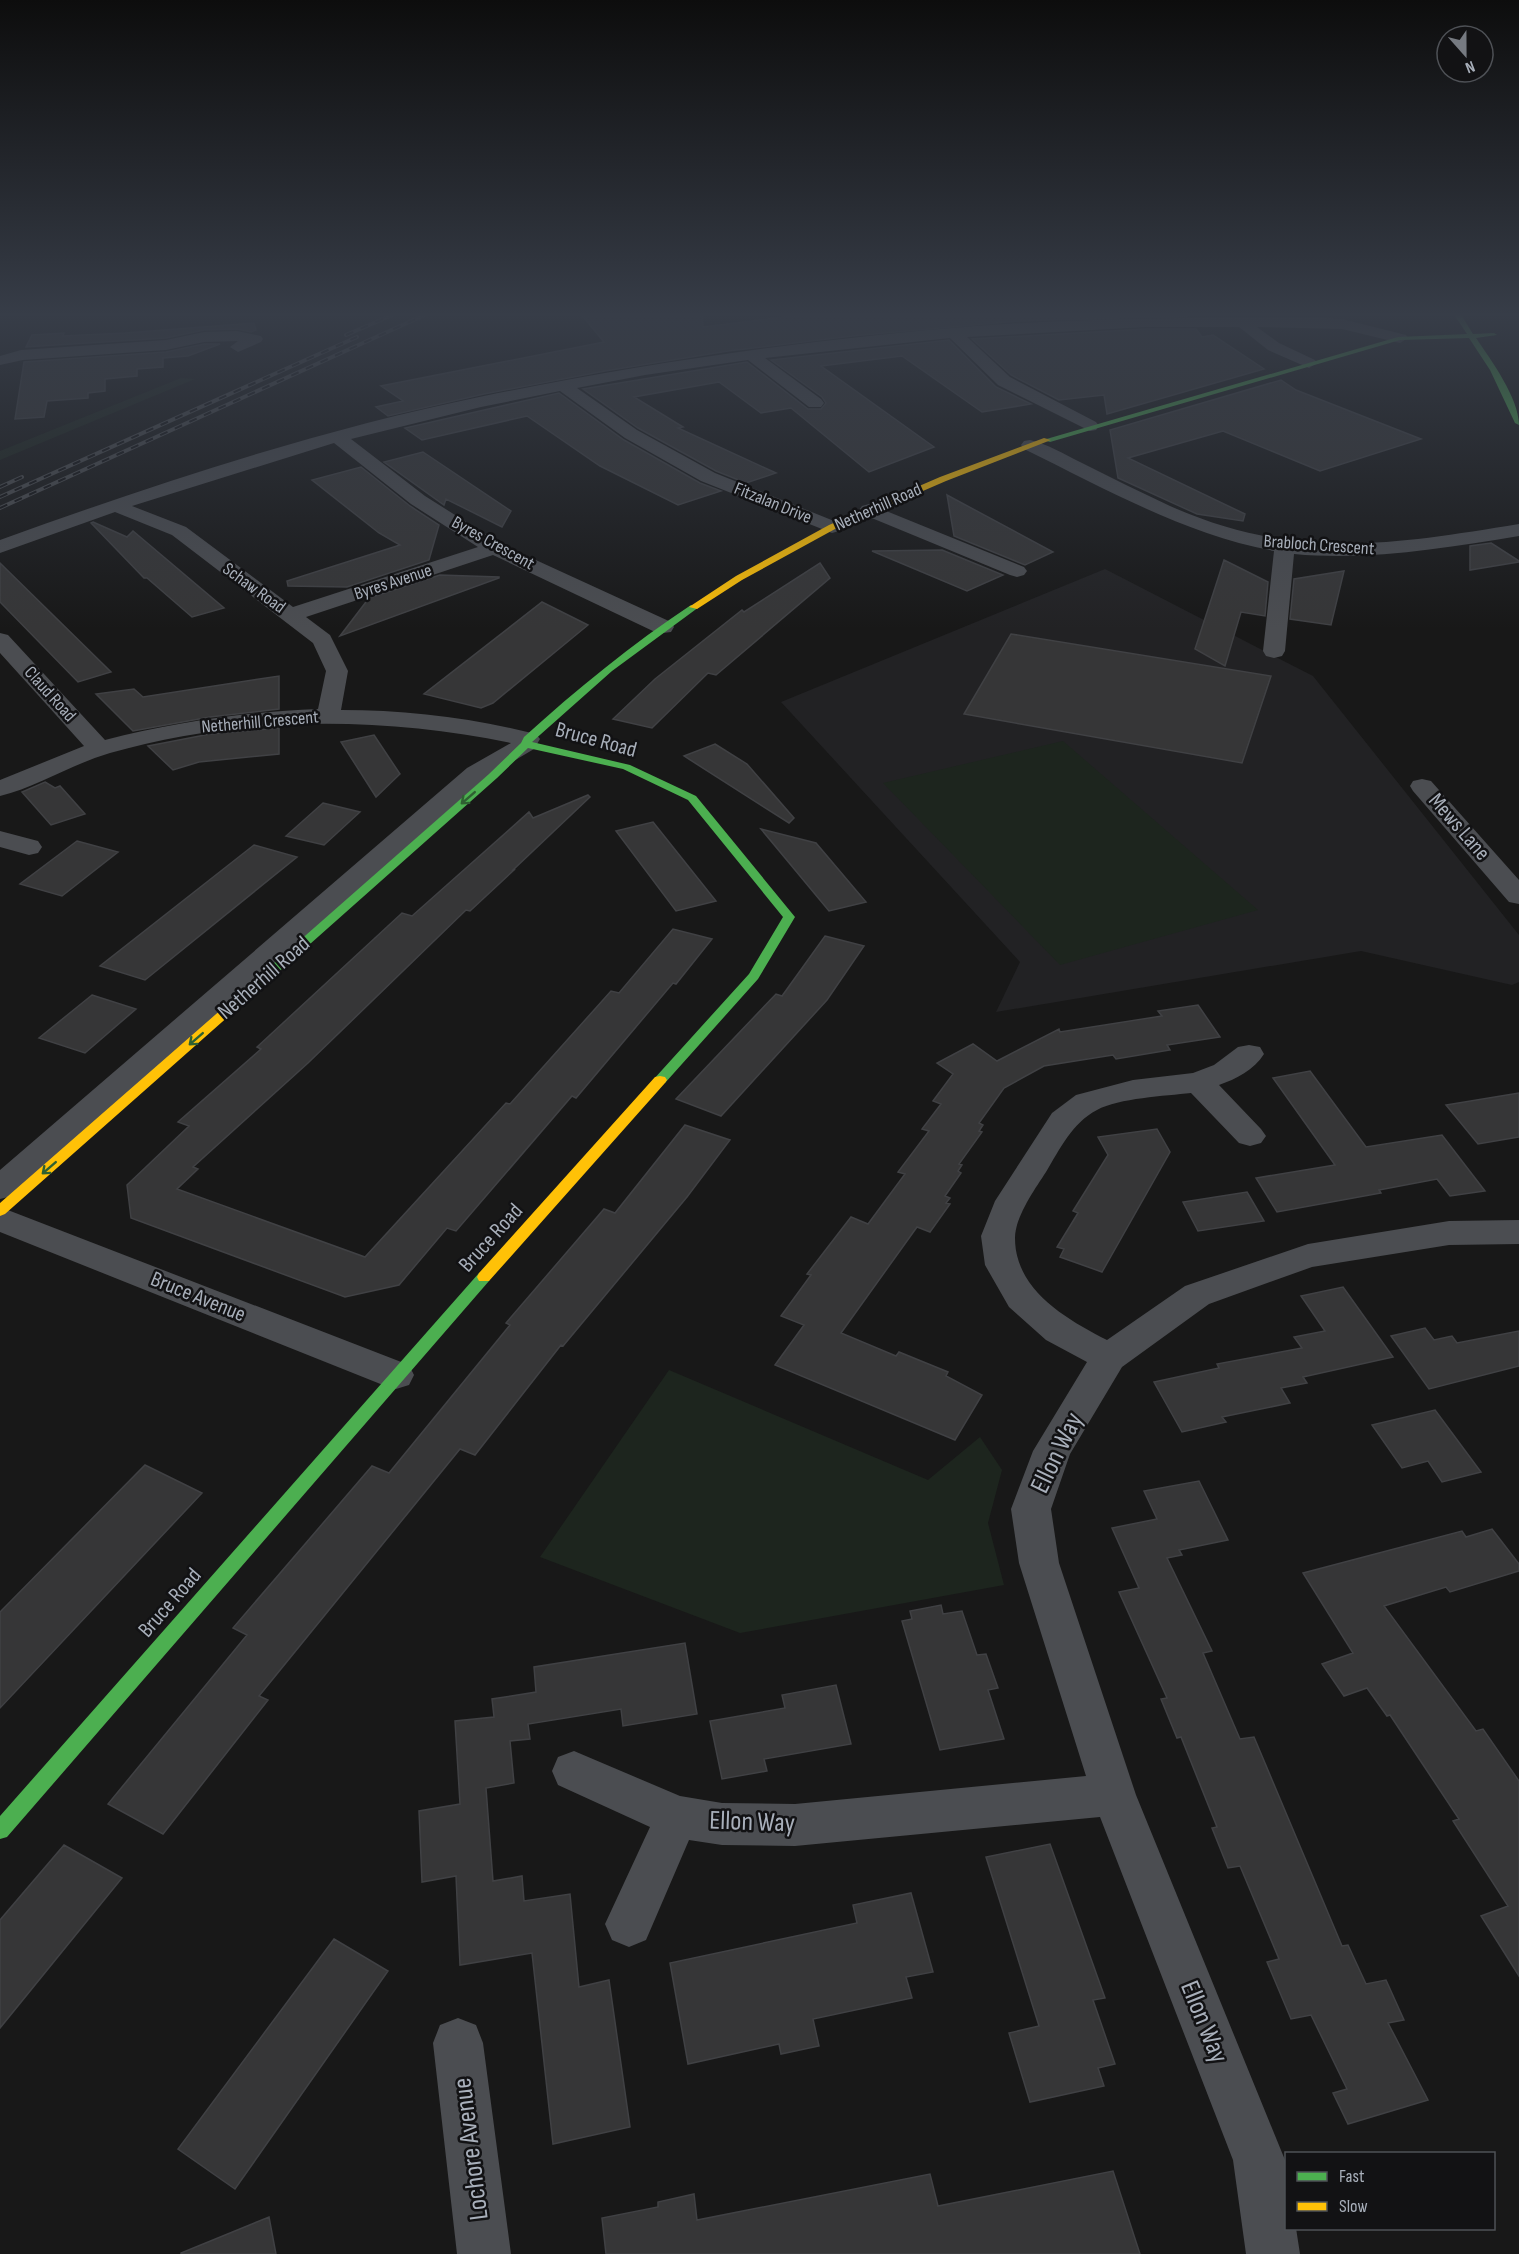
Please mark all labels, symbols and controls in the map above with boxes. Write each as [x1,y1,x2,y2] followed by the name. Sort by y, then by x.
[1435,24,1495,84] north arrow
[1462,56,1477,77] text: N
[731,478,815,528] street label: Fitzalan Drive
[831,479,925,535] street label: Netherhill Road
[448,512,538,575] street label: Byres Crescent
[1263,531,1375,559] street label: Brabloch Crescent
[219,558,289,618] street label: Schaw Road
[352,560,434,604] street label: Byres Avenue
[20,662,80,726] street label: Claud Road
[201,706,320,738] street label: Netherhill Crescent
[552,716,640,764] street label: Bruce Road
[1422,788,1496,866] street label: Mews Lane
[460,791,475,805] one-way arrow
[212,931,316,1025] street label: Netherhill Road
[188,1031,204,1045] one-way arrow
[42,1161,57,1175] one-way arrow
[453,1198,529,1278] street label: Bruce Road
[147,1266,249,1328] street label: Bruce Avenue
[1024,1407,1090,1499] street label: Ellon Way
[133,1563,207,1643] street label: Bruce Road
[709,1805,795,1839] street label: Ellon Way
[1173,1976,1235,2068] street label: Ellon Way
[446,2076,496,2222] street label: Lochore Avenue
[1285,2152,1495,2230] legend
[1339,2166,1365,2187] text: Fast
[1339,2196,1368,2217] text: Slow

